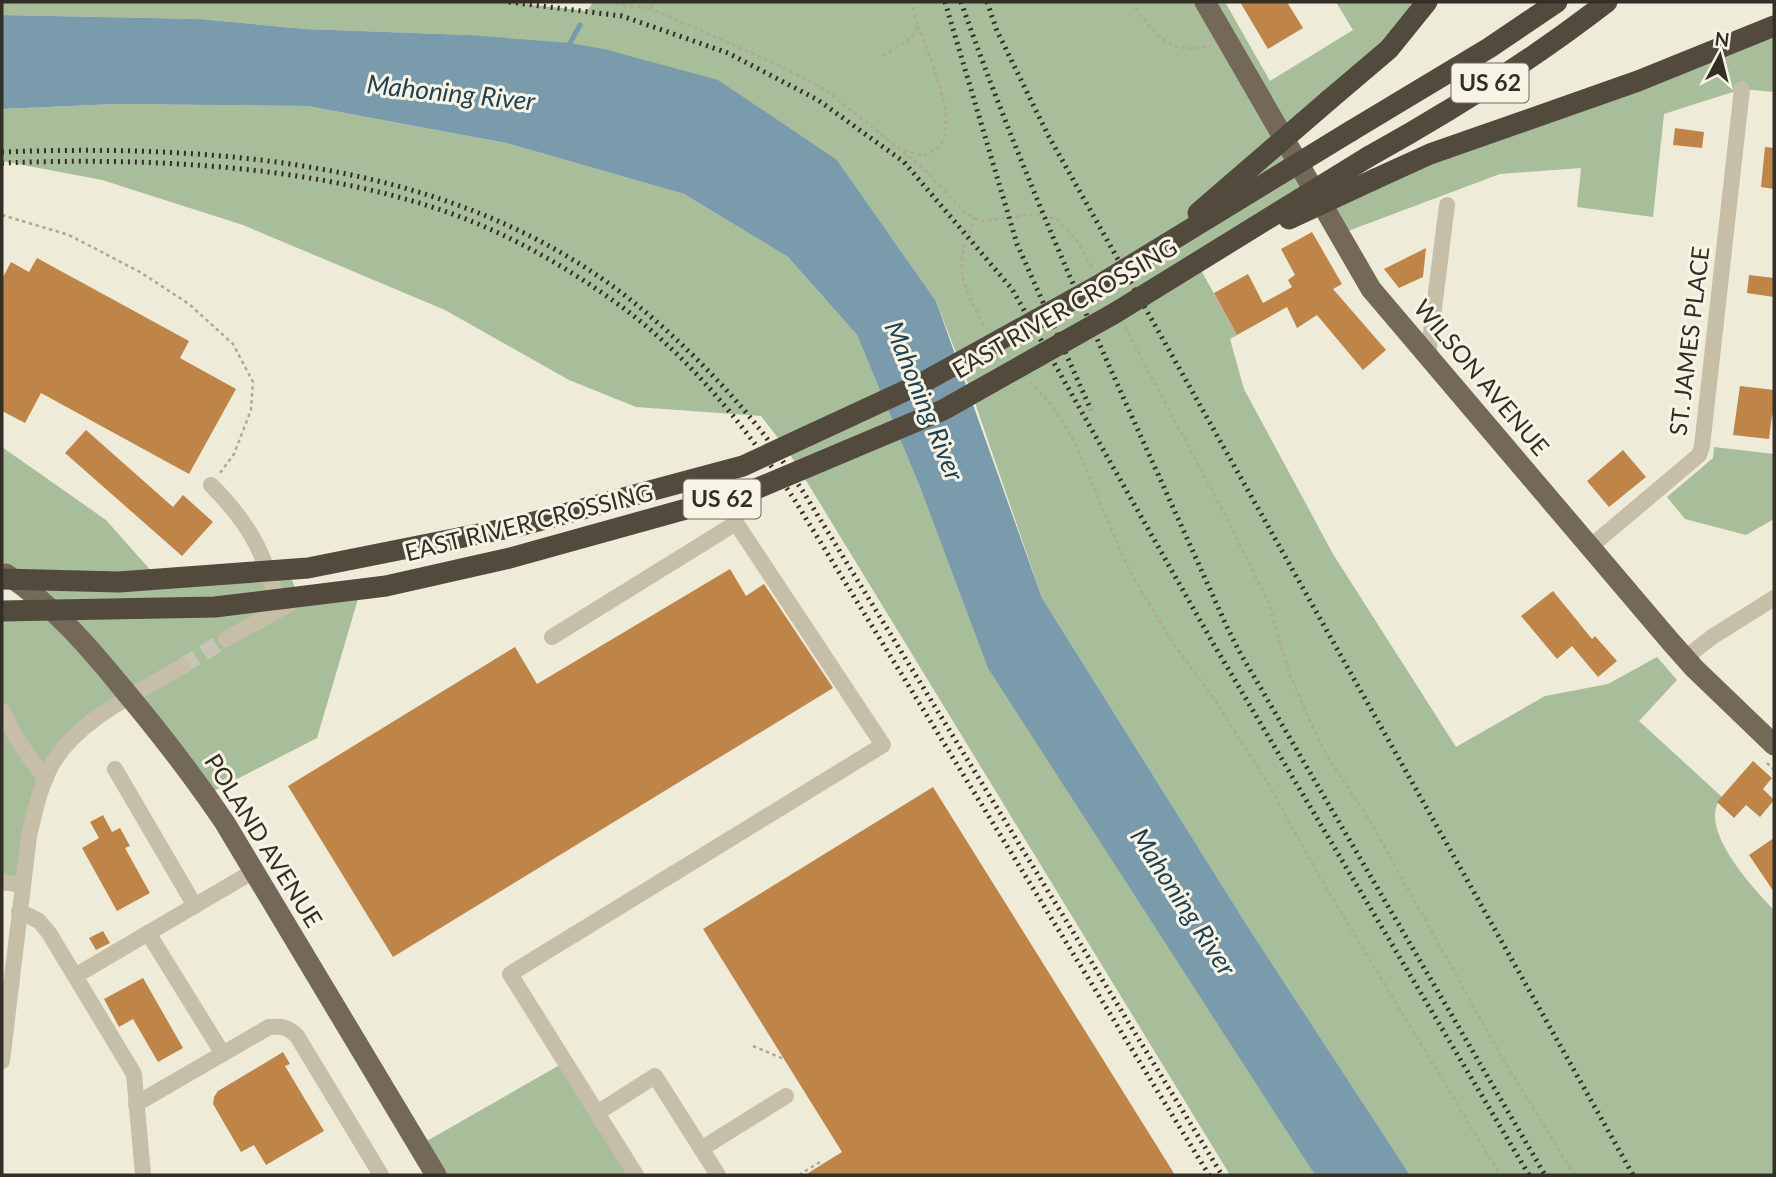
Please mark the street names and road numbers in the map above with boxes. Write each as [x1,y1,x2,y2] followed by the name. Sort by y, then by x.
[1452,64,1528,102] road number: US 62
[947,232,1182,384] street label: EAST RIVER CROSSING
[1663,245,1715,437] street label: ST. JAMES PLACE
[1408,293,1556,461] street label: WILSON AVENUE
[402,477,656,566] street label: EAST RIVER CROSSING
[684,480,760,519] road number: US 62
[199,748,329,932] street label: POLAND AVENUE

